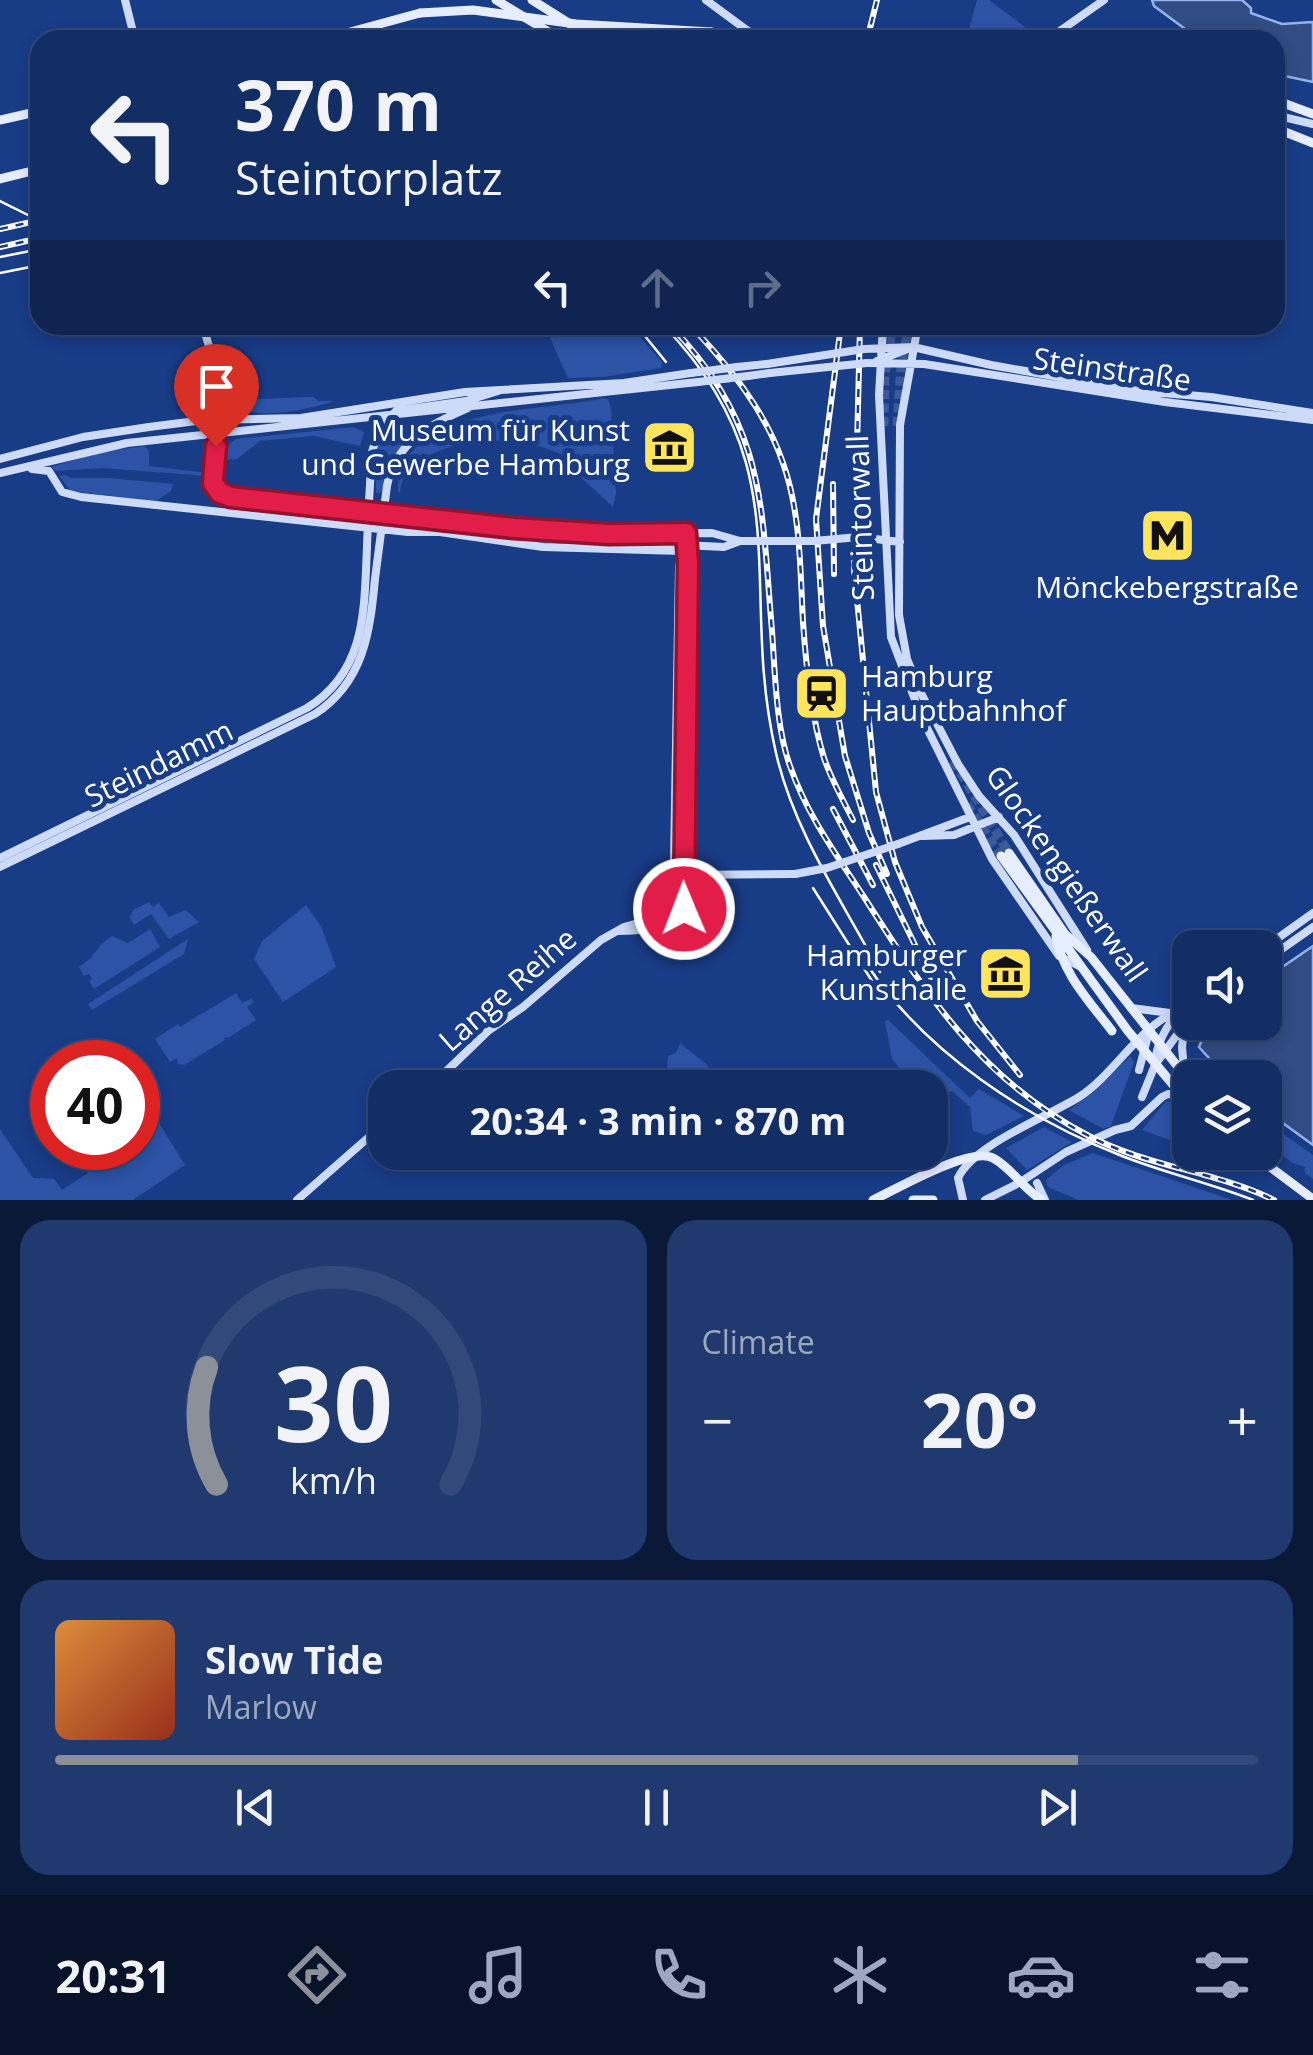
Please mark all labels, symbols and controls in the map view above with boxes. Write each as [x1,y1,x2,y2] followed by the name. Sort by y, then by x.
[235,56,442,152] text: 370 m
[70,70,200,200] icon: left
[235,147,502,208] text: Steintorplatz
[525,260,580,315] icon: left
[630,260,685,315] icon: ahead
[735,260,790,315] icon: right
[1030,337,1194,400] street label: Steinstraße
[174,344,259,447] pin
[189,359,244,414] icon: arrive
[301,409,630,484] place label: Museum für Kunst und Gewerbe Hamburg
[639,418,699,478] museum icon: Museum für Kunst und Gewerbe Hamburg
[836,434,883,602] street label: Steintorwall
[1137,506,1197,566] metro station icon: Mönckebergstraße
[1035,566,1299,607] place label: Mönckebergstraße
[861,655,1068,730] place label: Hamburg Hauptbahnhof
[792,664,852,724] station icon: Hamburg Hauptbahnhof
[77,709,239,816] street label: Steindamm
[977,756,1158,990] street label: Glockengießerwall
[632,857,736,961] position arrow
[429,918,585,1060] street label: Lange Reihe
[1172,930,1282,1170] map controls
[1172,930,1282,1040] button: sound
[806,934,967,1009] place label: Hamburger Kunsthalle
[976,943,1036,1003] museum icon: Hamburger Kunsthalle
[30,1040,160,1170] speed limit sign: 40
[1172,1060,1282,1170] button: layers
[470,1094,846,1146] text: 20:34 · 3 min · 870 m
[702,1320,815,1363] text: Climate
[274,1331,393,1472] text: 30
[921,1368,1039,1470] text: 20°
[702,1382,733,1457] text: −
[1227,1382,1258,1457] text: +
[290,1456,377,1504] text: km/h
[205,1633,384,1685] text: Slow Tide
[205,1685,317,1728] text: Marlow
[228,1780,283,1835] icon: previous
[629,1780,684,1835] icon: pause
[1030,1780,1085,1835] icon: next
[282,1940,352,2010] icon: directions
[463,1940,533,2010] icon: music
[644,1940,714,2010] icon: phone
[825,1940,895,2010] icon: climate
[1006,1940,1076,2010] icon: car
[1187,1940,1257,2010] icon: filters
[56,1945,171,2006] text: 20:31

